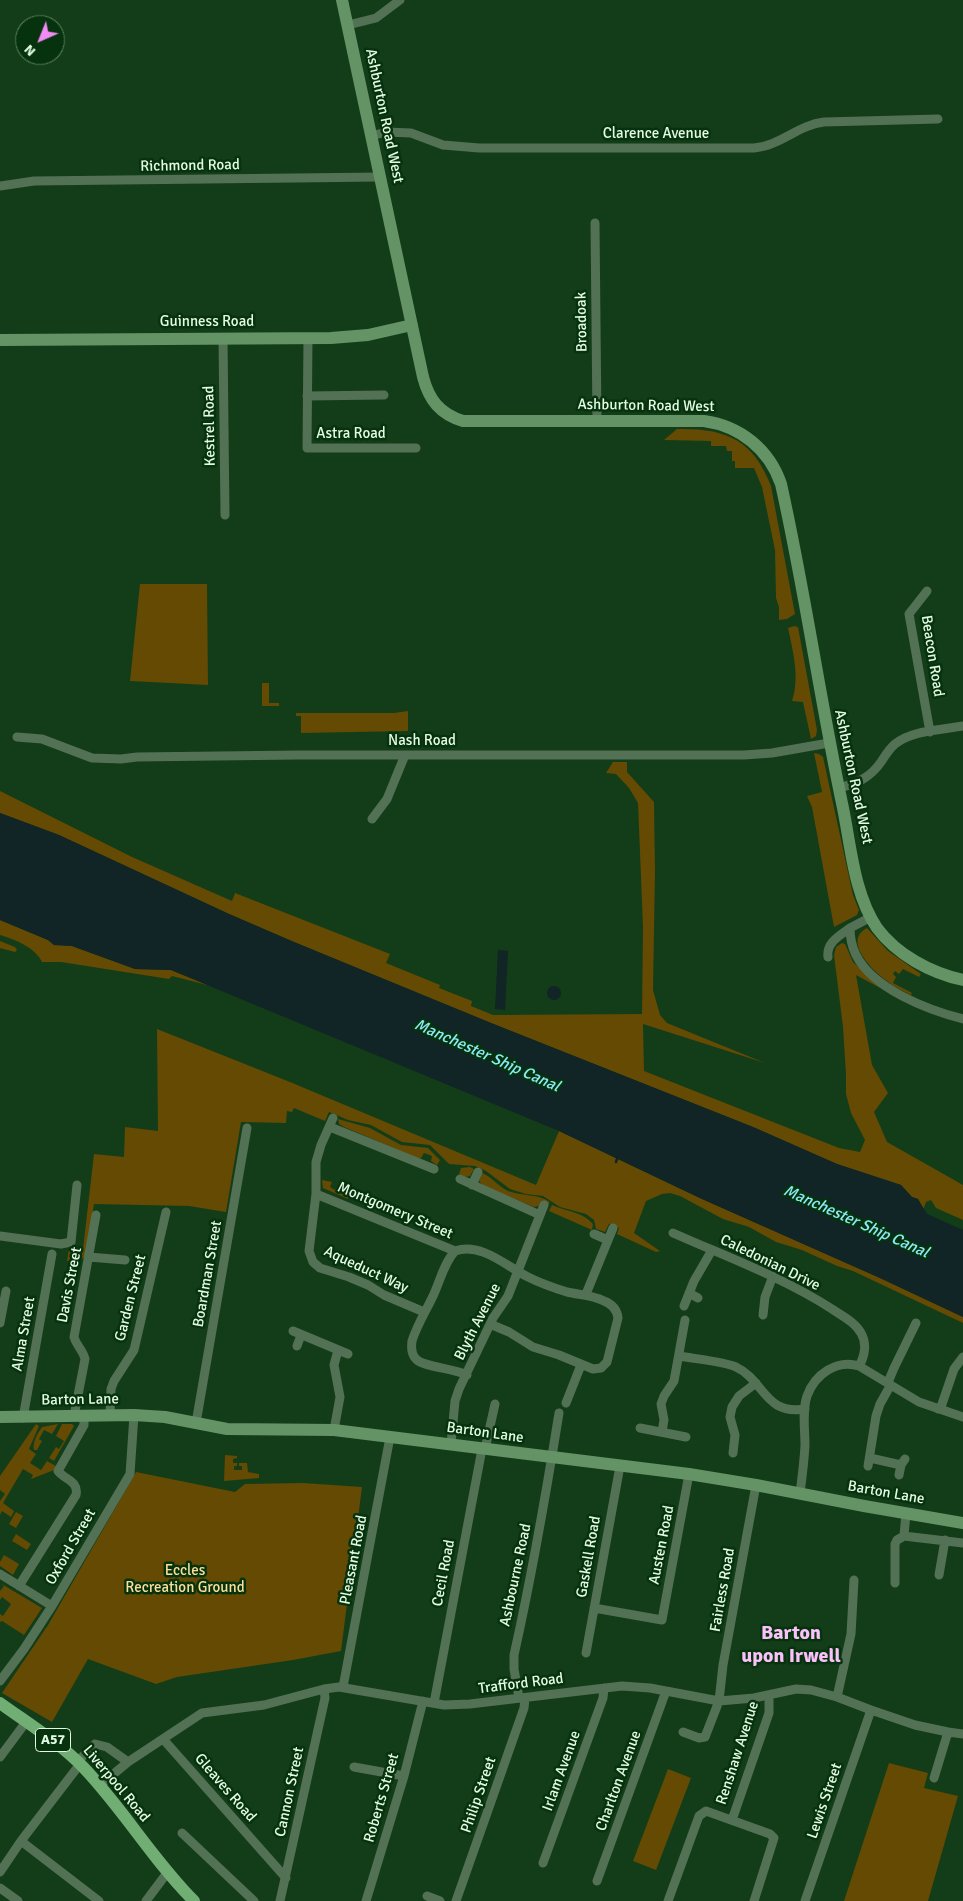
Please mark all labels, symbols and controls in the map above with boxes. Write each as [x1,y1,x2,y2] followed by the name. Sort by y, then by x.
[15,15,65,65] north arrow
[21,41,39,60] text: N
[361,47,407,185] street label: Ashburton Road West
[603,125,709,143] street label: Clarence Avenue
[140,156,240,176] street label: Richmond Road
[572,292,592,352] street label: Broadoak
[160,313,254,331] street label: Guinness Road
[200,386,220,466] street label: Kestrel Road
[577,396,715,416] street label: Ashburton Road West
[316,425,386,443] street label: Astra Road
[917,614,947,698] street label: Beacon Road
[830,708,876,846] street label: Ashburton Road West
[388,732,456,750] street label: Nash Road
[411,1015,563,1097] water label: Manchester Ship Canal
[335,1179,455,1243] street label: Montgomery Street
[780,1181,932,1263] water label: Manchester Ship Canal
[190,1219,226,1329] street label: Boardman Street
[717,1231,823,1295] street label: Caledonian Drive
[321,1243,411,1297] street label: Aqueduct Way
[54,1246,86,1324] street label: Davis Street
[112,1253,150,1343] street label: Garden Street
[451,1280,505,1364] street label: Blyth Avenue
[9,1295,39,1373] street label: Alma Street
[41,1390,119,1410] street label: Barton Lane
[445,1419,525,1447] street label: Barton Lane
[846,1477,926,1509] street label: Barton Lane
[646,1504,678,1586] street label: Austen Road
[42,1506,100,1588] street label: Oxford Street
[336,1514,372,1606] street label: Pleasant Road
[573,1515,605,1599] street label: Gaskell Road
[496,1522,536,1628] street label: Ashbourne Road
[429,1538,459,1608] street label: Cecil Road
[707,1547,739,1633] street label: Fairless Road
[125,1562,245,1597] park label: Eccles Recreation Ground
[741,1622,841,1669] district label: Barton upon Irwell
[477,1670,565,1698] street label: Trafford Road
[713,1699,763,1807] street label: Renshaw Avenue
[36,1728,70,1752] road number: A57
[539,1728,585,1814] street label: Irlam Avenue
[592,1728,646,1834] street label: Charlton Avenue
[79,1742,153,1826] street label: Liverpool Road
[272,1745,308,1839] street label: Cannon Street
[190,1750,260,1826] street label: Gleaves Road
[361,1751,403,1845] street label: Roberts Street
[458,1754,500,1836] street label: Philip Street
[804,1761,846,1841] street label: Lewis Street

